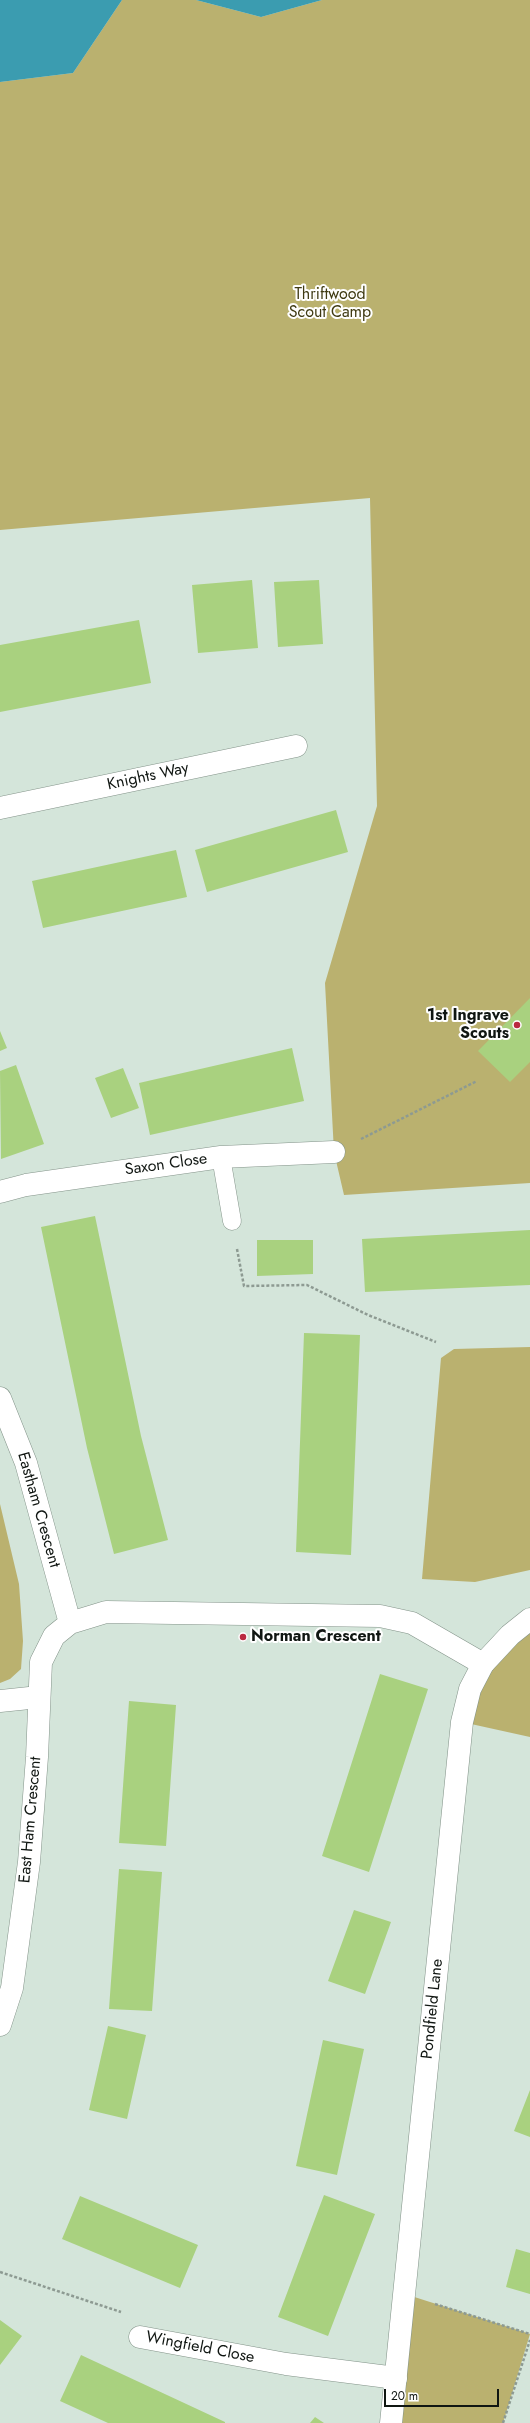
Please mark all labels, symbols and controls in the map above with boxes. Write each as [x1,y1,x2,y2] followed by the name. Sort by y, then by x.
[289,285,371,323] park label: Thriftwood Scout Camp
[105,759,191,795] street label: Knights Way
[427,1006,509,1044] place label: 1st Ingrave Scouts
[512,1020,522,1030] marker: 1st Ingrave Scouts
[124,1150,208,1180] street label: Saxon Close
[12,1450,64,1570] street label: Eastham Crescent
[251,1627,381,1647] place label: Norman Crescent
[238,1632,248,1642] marker: Norman Crescent
[16,1756,46,1884] street label: East Ham Crescent
[418,1958,448,2060] street label: Pondfield Lane
[144,2328,256,2368] street label: Wingfield Close
[386,2381,501,2407] scale bar
[391,2387,418,2405] text: 20 m

